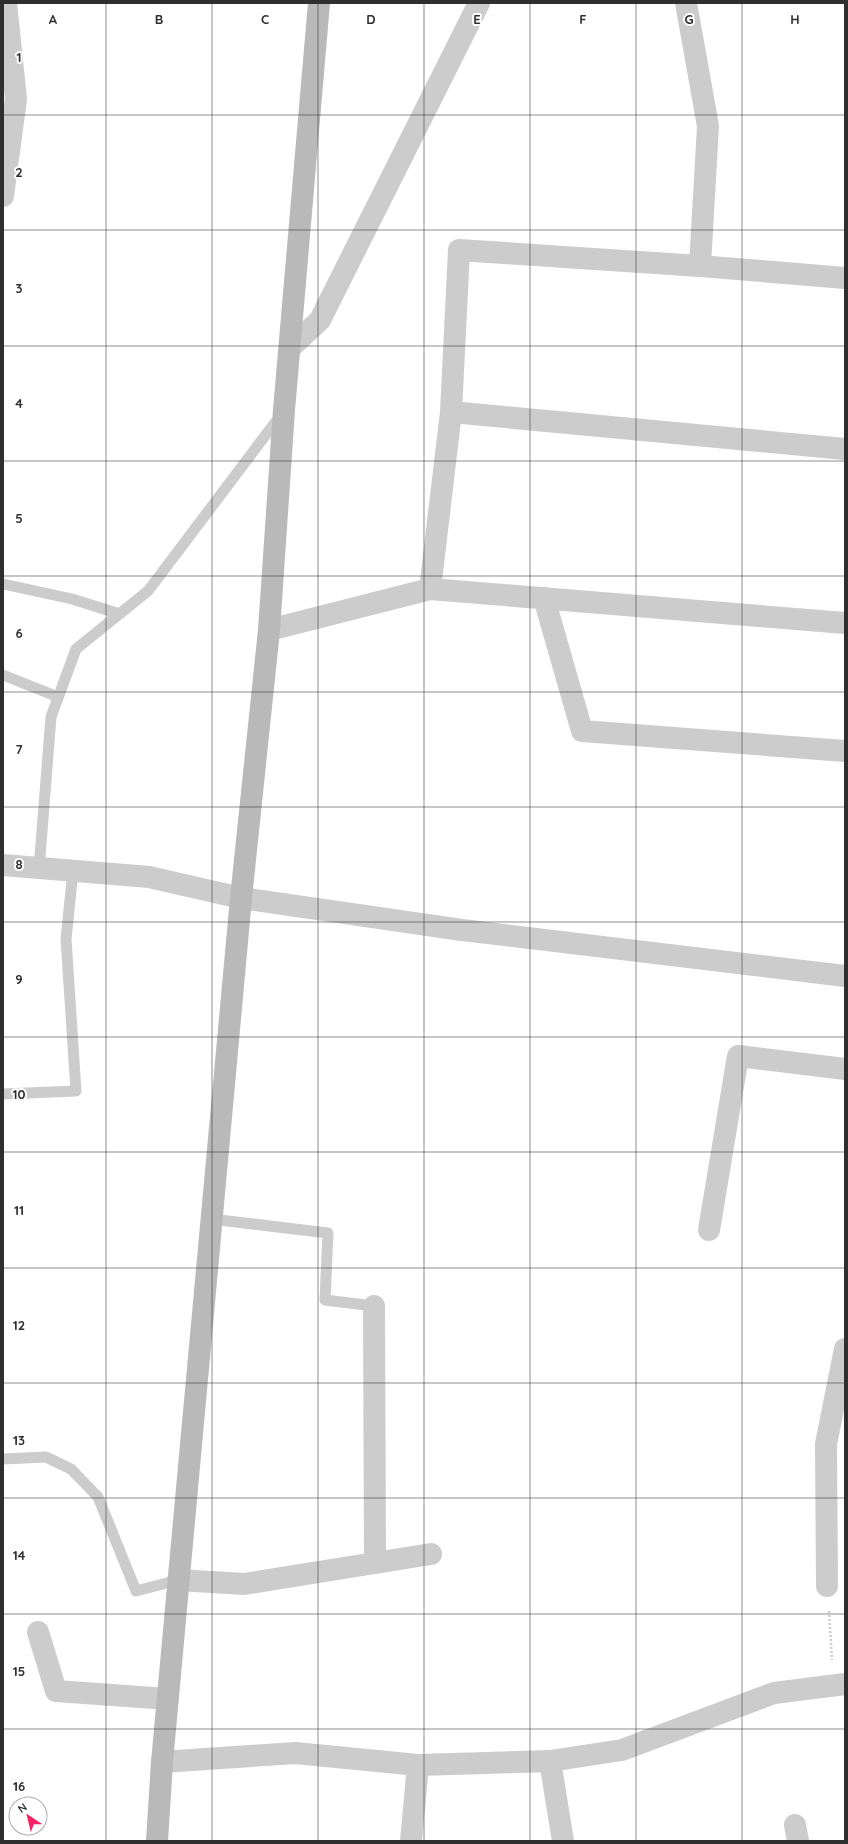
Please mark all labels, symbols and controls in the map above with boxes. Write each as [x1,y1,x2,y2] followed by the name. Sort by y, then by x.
[49,11,58,27] text: A
[155,11,163,27] text: B
[261,11,269,27] text: C
[366,11,376,27] text: D
[473,11,481,27] text: E
[579,11,587,27] text: F
[684,11,694,27] text: G
[790,11,800,27] text: H
[16,49,22,65] text: 1
[15,164,23,180] text: 2
[16,280,23,296] text: 3
[15,395,23,411] text: 4
[15,510,23,526] text: 5
[15,625,23,641] text: 6
[15,741,23,757] text: 7
[15,856,23,872] text: 8
[15,971,23,987] text: 9
[12,1086,26,1102] text: 10
[14,1202,24,1218] text: 11
[13,1317,25,1333] text: 12
[13,1432,25,1448] text: 13
[13,1547,26,1563] text: 14
[13,1663,25,1679] text: 15
[13,1778,25,1794] text: 16
[8,1796,48,1836] north arrow
[15,1800,30,1816] text: N

